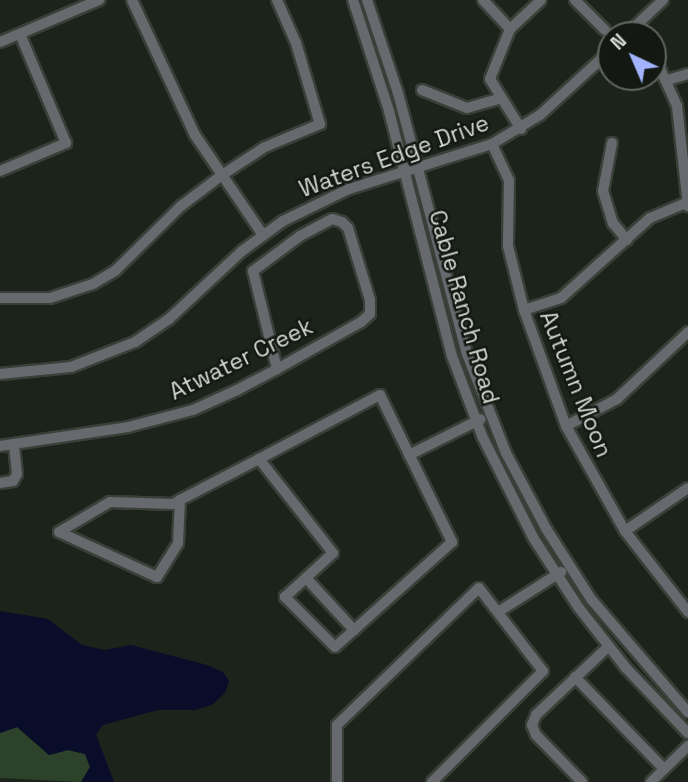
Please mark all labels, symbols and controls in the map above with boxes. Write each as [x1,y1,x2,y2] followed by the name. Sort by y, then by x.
[597,21,667,91] north arrow
[605,29,632,55] text: N
[295,109,493,203] street label: Waters Edge Drive
[423,207,505,407] street label: Cable Ranch Road
[534,307,618,461] street label: Autumn Moon
[165,312,317,406] street label: Atwater Creek

